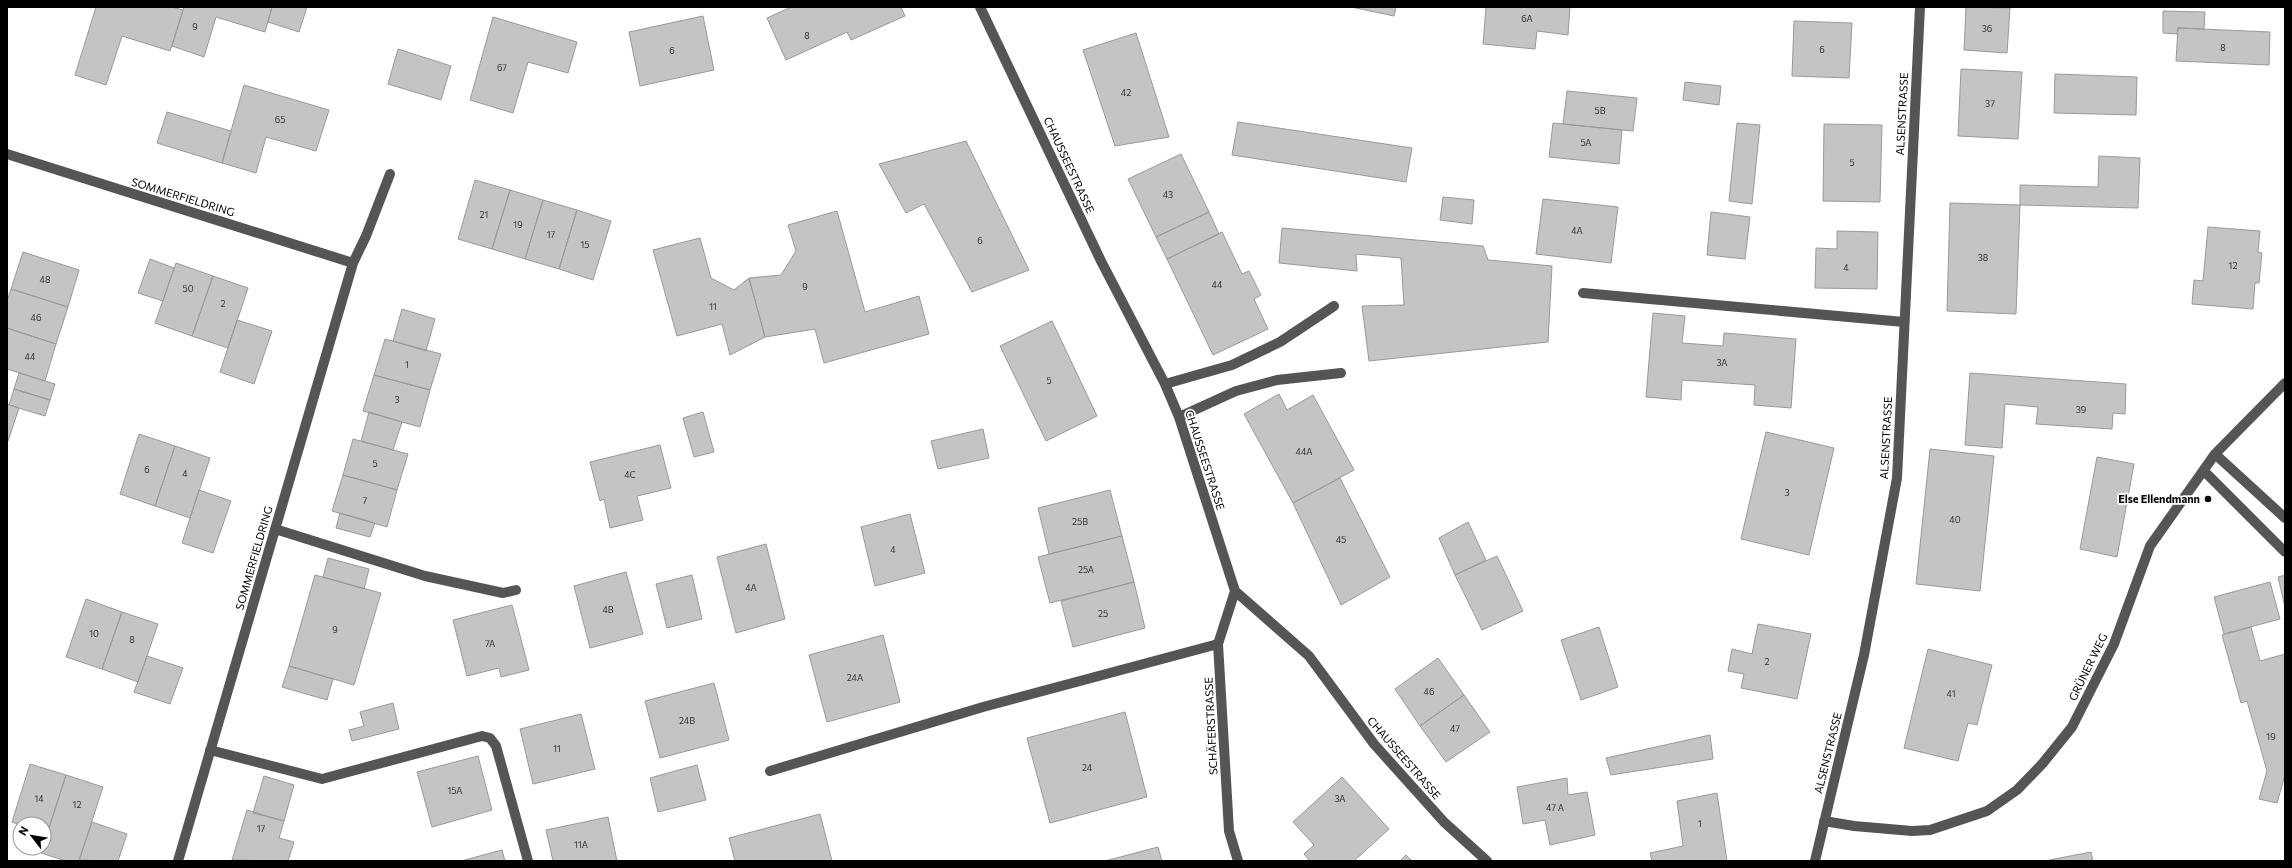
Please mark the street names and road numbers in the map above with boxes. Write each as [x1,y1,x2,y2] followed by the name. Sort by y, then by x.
[1893,72,1910,156] street label: ALSENSTRASSE
[1041,115,1097,215] street label: CHAUSSEESTRASSE
[130,175,236,218] street label: SOMMERFIELDRING
[1877,396,1894,480] street label: ALSENSTRASSE
[1183,408,1228,512] street label: CHAUSSEESTRASSE
[232,504,275,611] street label: SOMMERFIELDRING
[2065,631,2109,703] street label: GRÜNER WEG
[1200,677,1220,775] street label: SCHÄFERSTRASSE
[1811,711,1844,795] street label: ALSENSTRASSE
[1365,714,1444,801] street label: CHAUSSEESTRASSE

